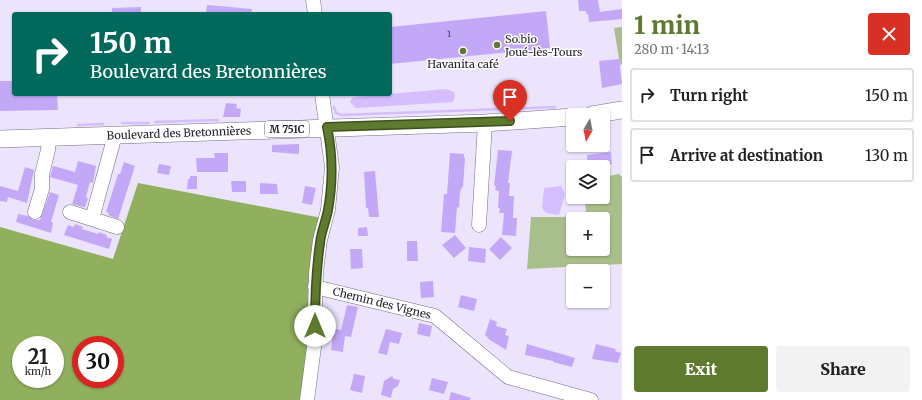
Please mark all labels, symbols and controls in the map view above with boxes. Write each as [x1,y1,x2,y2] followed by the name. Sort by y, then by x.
[634,10,700,41] text: 1 min
[868,13,910,55] button: close
[90,25,172,61] text: 150 m
[24,28,76,80] icon: right
[447,28,451,39] house number: 1
[504,32,582,59] place label: So.bio Joué-lès-Tours
[492,40,502,50] marker: So.bio Joué-lès-Tours
[634,41,709,58] text: 280 m · 14:13
[458,46,468,56] marker: Havanita café
[427,57,499,71] place label: Havanita café
[90,60,327,83] text: Boulevard des Bretonnières
[493,80,527,121] pin
[636,84,658,106] icon: right
[499,86,521,108] icon: arrive
[670,86,748,105] text: Turn right
[865,86,908,105] text: 150 m
[566,108,610,152] north arrow
[566,108,610,308] map controls
[265,121,309,137] road number: M 751C
[106,123,252,143] street label: Boulevard des Bretonnières
[636,144,658,166] icon: arrive
[670,146,823,165] text: Arrive at destination
[865,146,908,165] text: 130 m
[566,160,610,204] button: layers
[566,212,610,256] button: +
[566,264,610,308] button: −
[331,284,433,322] street label: Chemin des Vignes
[294,305,336,347] position arrow
[72,336,124,388] speed limit sign: 30
[28,344,48,369] text: 21
[634,346,768,392] button: Exit
[776,346,910,392] button: Share
[25,365,51,378] text: km/h

